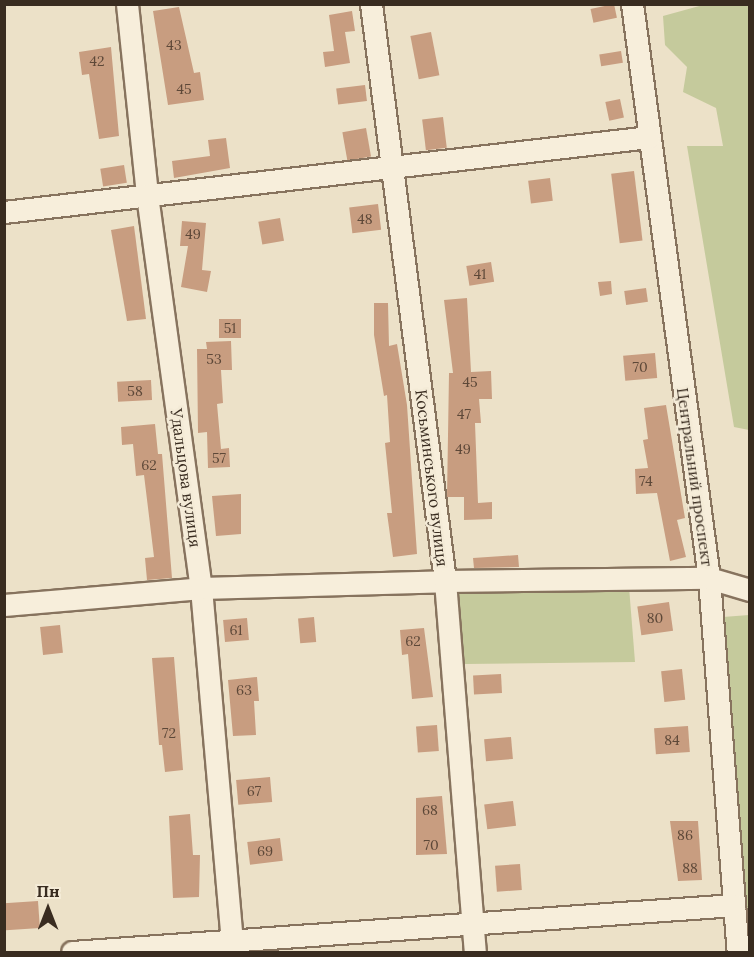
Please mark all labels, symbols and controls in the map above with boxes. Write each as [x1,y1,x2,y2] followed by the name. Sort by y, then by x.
[166,37,182,53] house number: 43
[89,53,105,69] house number: 42
[176,81,192,97] house number: 45
[357,211,373,227] house number: 48
[185,226,201,242] house number: 49
[474,266,486,282] house number: 41
[224,320,236,336] house number: 51
[206,351,222,367] house number: 53
[632,359,648,375] house number: 70
[462,374,478,390] house number: 45
[127,383,143,399] house number: 58
[673,386,717,568] street label: Центральний проспект
[412,388,452,568] street label: Косьминського вулиця
[457,406,471,422] house number: 47
[167,407,205,549] street label: Удальцова вулиця
[455,441,471,457] house number: 49
[212,450,226,466] house number: 57
[141,457,157,473] house number: 62
[639,473,653,489] house number: 74
[647,610,663,626] house number: 80
[229,622,243,638] house number: 61
[405,633,421,649] house number: 62
[236,682,252,698] house number: 63
[162,725,176,741] house number: 72
[664,732,680,748] house number: 84
[247,783,261,799] house number: 67
[422,802,438,818] house number: 68
[677,827,693,843] house number: 86
[423,837,439,853] house number: 70
[257,843,273,859] house number: 69
[682,860,698,876] house number: 88
[18,879,78,939] north arrow
[36,881,60,901] text: Пн

